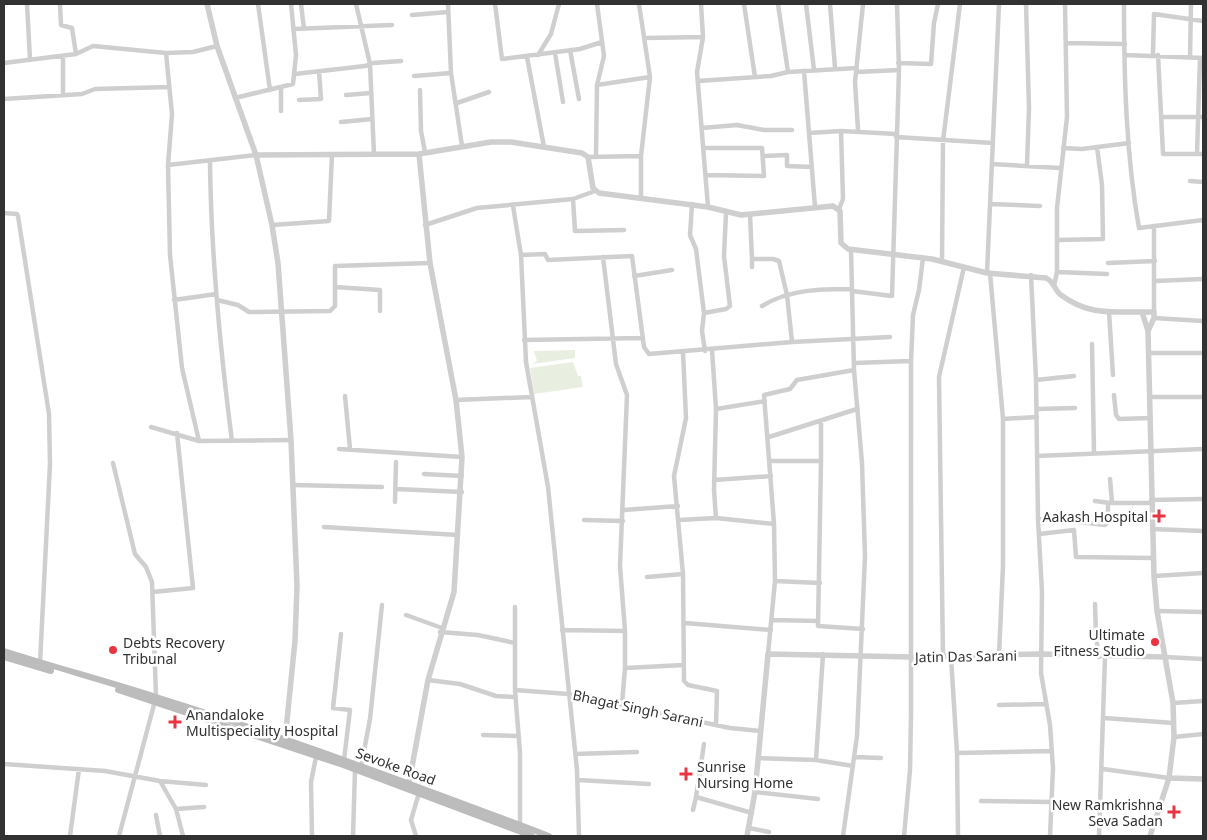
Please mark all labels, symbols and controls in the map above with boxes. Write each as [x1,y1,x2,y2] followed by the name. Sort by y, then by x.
[1043,507,1148,526] place label: Aakash Hospital
[1152,509,1166,523] marker: Aakash Hospital
[1053,625,1145,660] place label: Ultimate Fitness Studio
[123,633,225,668] place label: Debts Recovery Tribunal
[1149,636,1161,648] marker: Ultimate Fitness Studio
[107,644,119,656] marker: Debts Recovery Tribunal
[913,646,1017,666] street label: Jatin Das Sarani
[571,685,705,731] street label: Bhagat Singh Sarani
[186,705,338,740] place label: Anandaloke Multispeciality Hospital
[168,715,182,729] marker: Anandaloke Multispeciality Hospital
[353,743,439,789] street label: Sevoke Road
[697,757,793,792] place label: Sunrise Nursing Home
[679,767,693,781] marker: Sunrise Nursing Home
[1052,795,1163,830] place label: New Ramkrishna Seva Sadan
[1167,805,1181,819] marker: New Ramkrishna Seva Sadan

